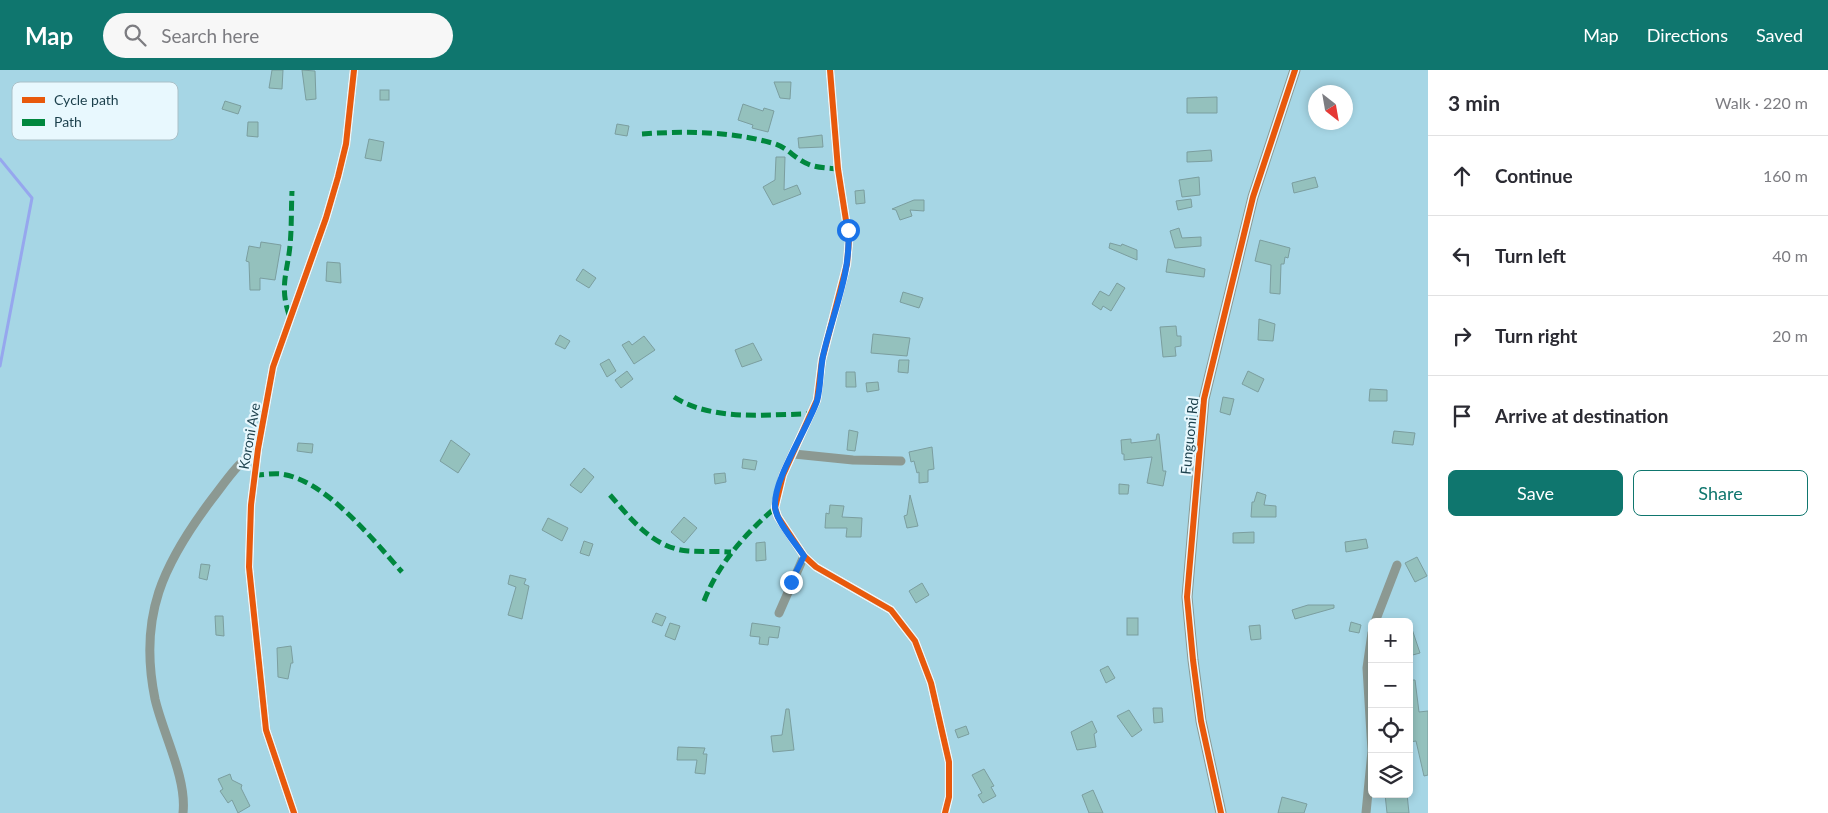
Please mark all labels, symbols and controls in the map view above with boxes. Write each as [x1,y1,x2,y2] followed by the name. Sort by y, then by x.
[103,13,453,58] search box
[25,21,73,50] text: Map
[121,21,149,49] icon: search
[161,24,259,47] text: Search here
[1583,24,1619,46] text: Map
[1647,24,1728,46] text: Directions
[1756,24,1803,46] text: Saved
[12,82,178,140] legend
[1308,85,1353,130] north arrow
[1448,90,1500,115] text: 3 min
[54,91,119,108] text: Cycle path
[1715,93,1808,112] text: Walk · 220 m
[54,113,82,130] text: Path
[1448,162,1476,190] icon: ahead
[1495,164,1573,187] text: Continue
[1763,166,1808,185] text: 160 m
[837,219,860,242] route start
[1448,242,1476,270] icon: left
[1495,244,1566,267] text: Turn left
[1772,246,1808,265] text: 40 m
[1448,322,1476,350] icon: right
[1495,324,1577,347] text: Turn right
[1772,326,1808,345] text: 20 m
[1177,397,1201,475] street label: Funguoni Rd
[235,402,263,470] street label: Koroni Ave
[1448,402,1476,430] icon: arrive
[1495,404,1668,427] text: Arrive at destination
[1448,470,1623,516] button: Save
[1633,470,1808,516] button: Share
[780,571,803,594] route end
[1368,618,1413,798] map controls
[1368,618,1413,663] button: +
[1368,663,1413,708] button: −
[1368,708,1413,753] button: locate
[1368,753,1413,798] button: layers

